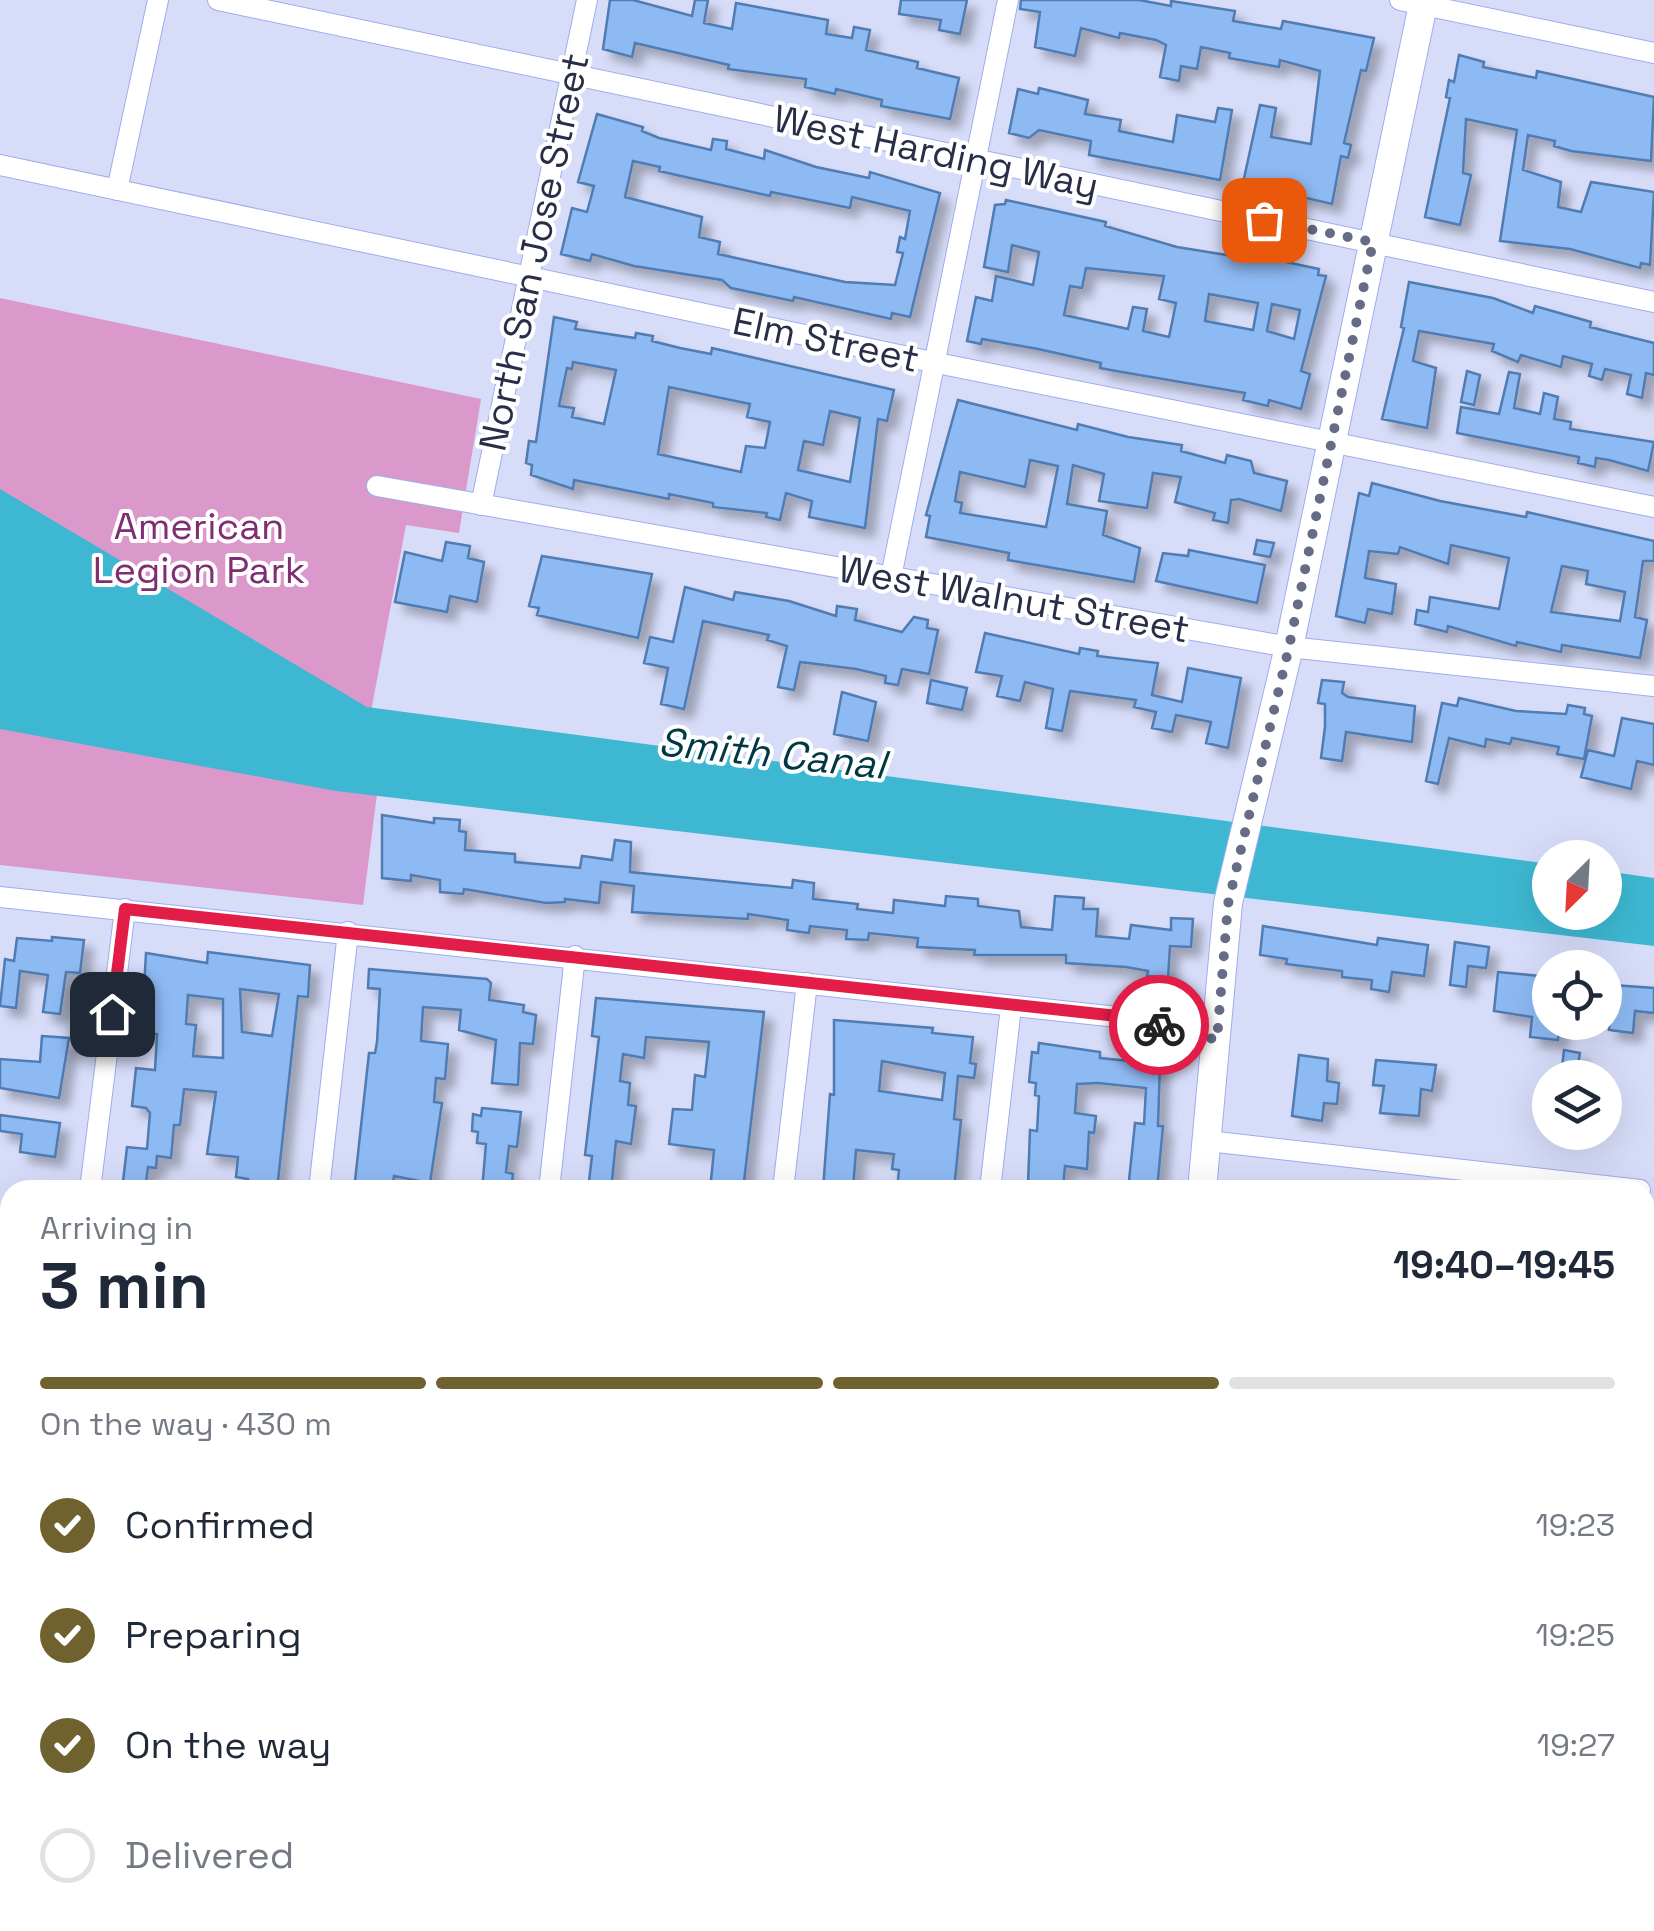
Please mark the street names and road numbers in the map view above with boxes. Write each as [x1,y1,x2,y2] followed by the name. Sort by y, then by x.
[468,49,600,455] street label: North San Jose Street
[769,94,1103,210] street label: West Harding Way
[728,297,924,383] street label: Elm Street
[835,545,1193,653] street label: West Walnut Street

